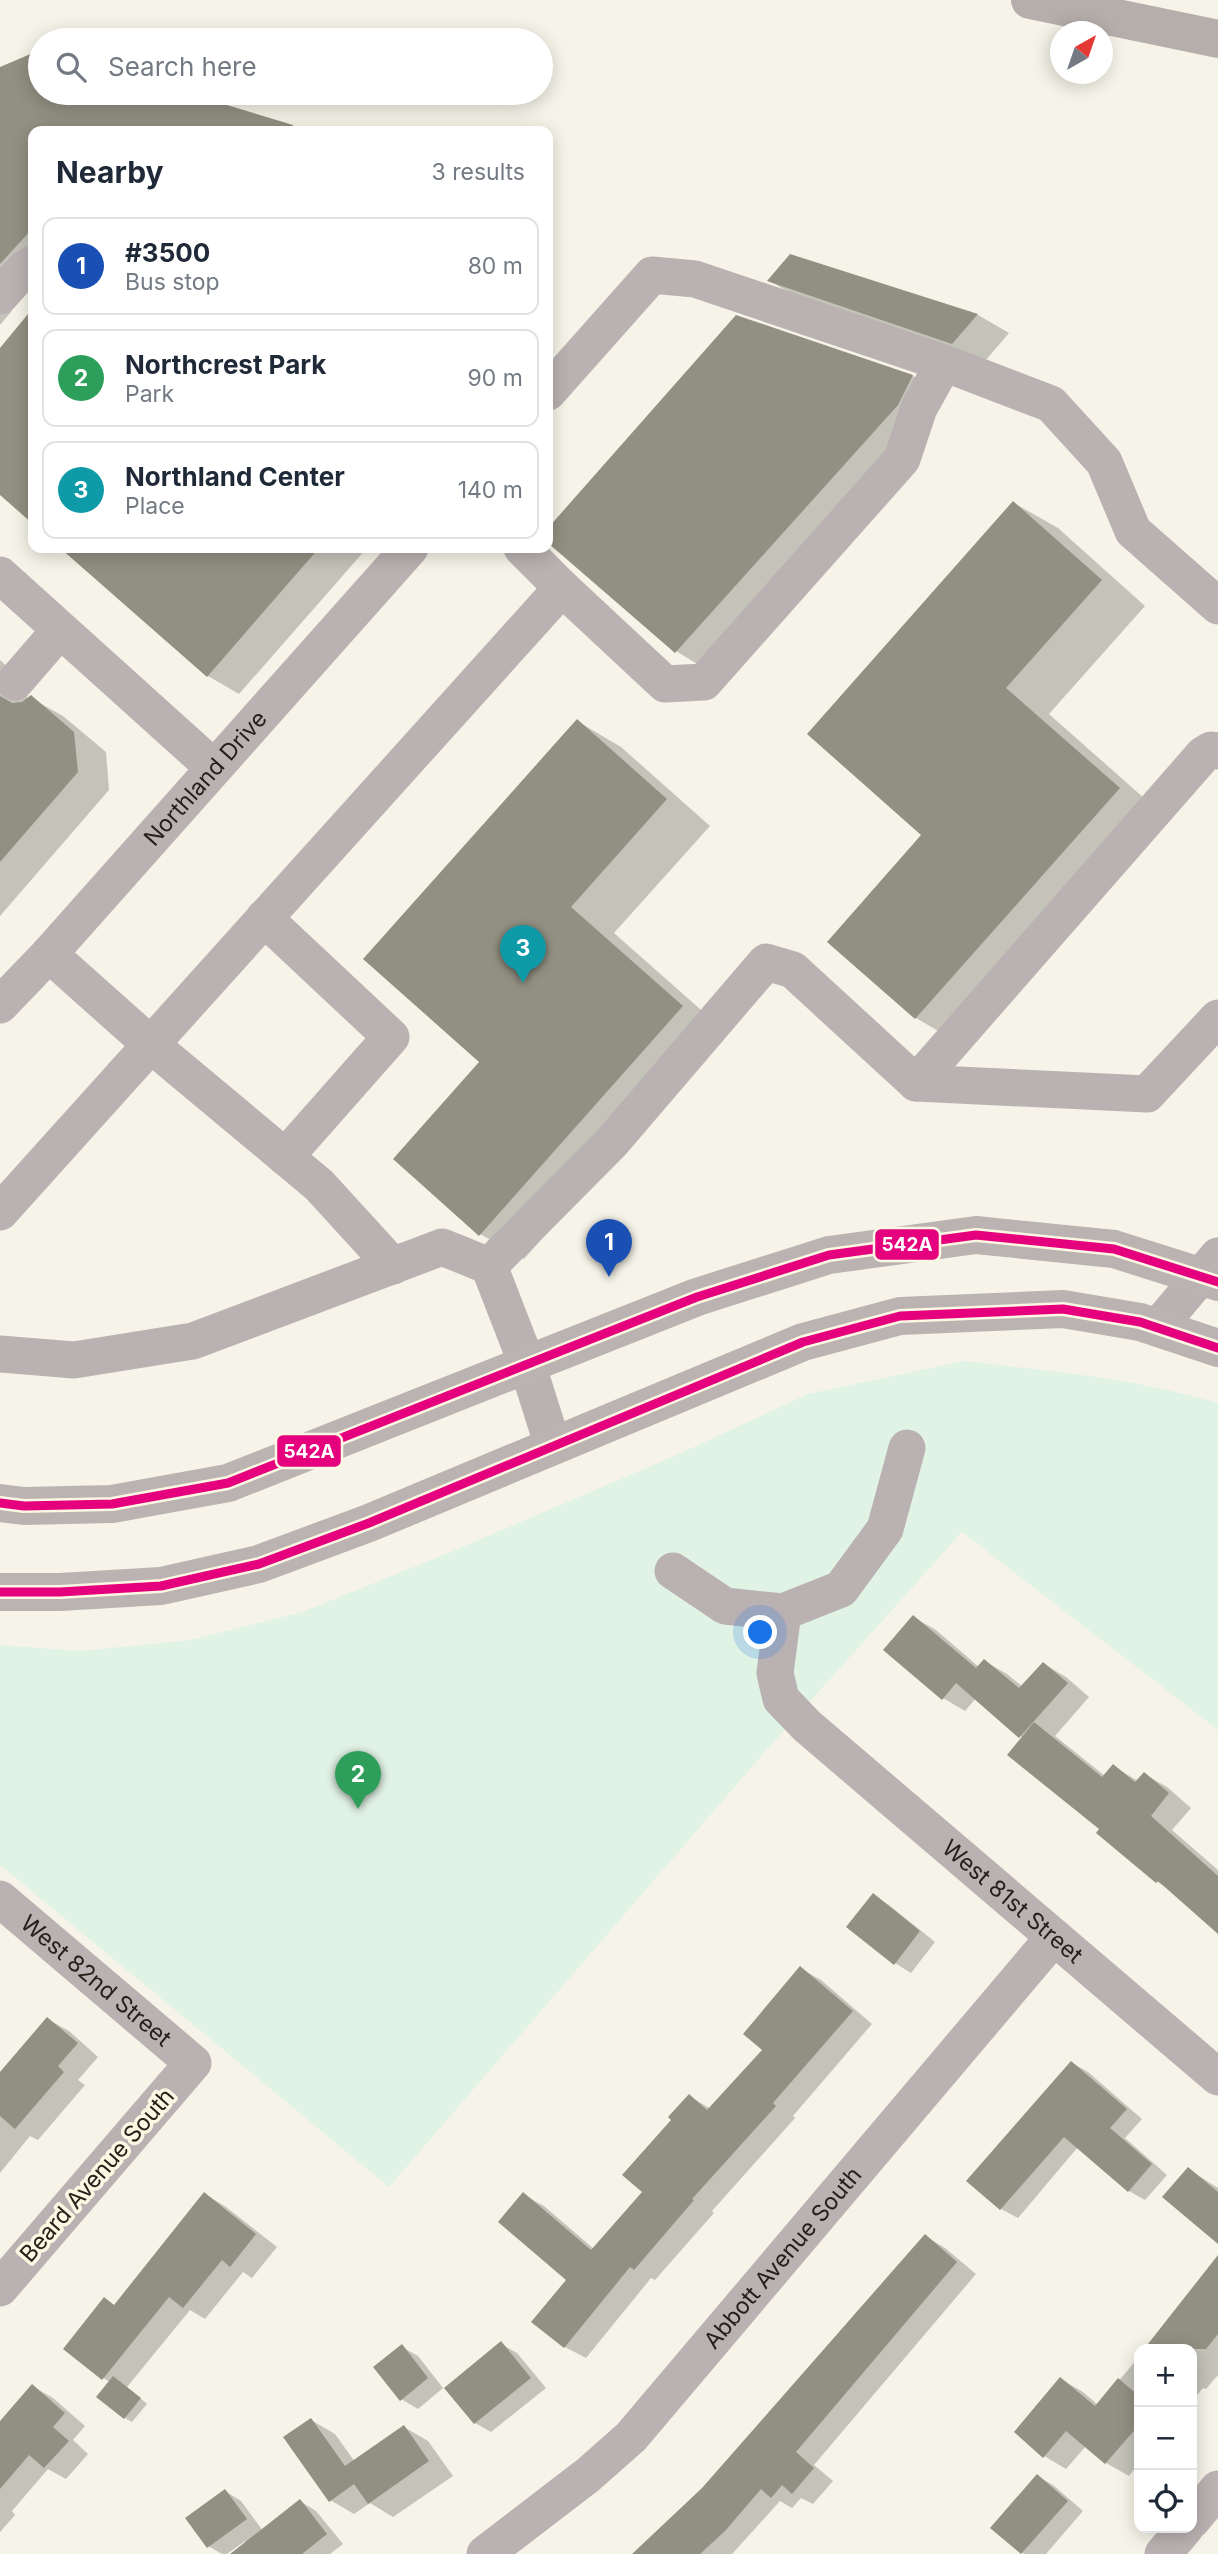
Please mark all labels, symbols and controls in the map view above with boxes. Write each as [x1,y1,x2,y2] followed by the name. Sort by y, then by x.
[1050,21,1113,84] north arrow
[28,28,553,105] search box
[52,48,90,86] icon: search
[108,51,257,82] text: Search here
[56,154,164,190] text: Nearby
[432,158,525,186] text: 3 results
[125,237,210,268] text: #3500
[76,252,86,280] text: 1
[468,252,523,280] text: 80 m
[125,268,220,296] text: Bus stop
[125,349,326,380] text: Northcrest Park
[74,364,88,392] text: 2
[468,364,523,392] text: 90 m
[125,380,174,408] text: Park
[125,461,345,492] text: Northland Center
[74,476,88,504] text: 3
[458,476,523,504] text: 140 m
[125,492,185,520] text: Place
[138,705,273,851] street label: Northland Drive
[500,925,546,983] pin: 3
[586,1219,632,1277] pin: 1
[874,1228,940,1261] line badge: 542A
[881,1233,933,1256] text: 542A
[276,1434,342,1468] line badge: 542A
[283,1440,335,1463] text: 542A
[743,1615,777,1649] your location
[335,1751,381,1809] pin: 2
[937,1834,1089,1970] street label: West 81st Street
[15,1909,177,2053] street label: West 82nd Street
[14,2082,180,2268] street label: Beard Avenue South
[698,2161,867,2354] street label: Abbott Avenue South
[1134,2344,1197,2533] map controls
[1134,2344,1197,2407] button: +
[1134,2407,1197,2470] button: −
[1134,2470,1197,2533] button: locate

